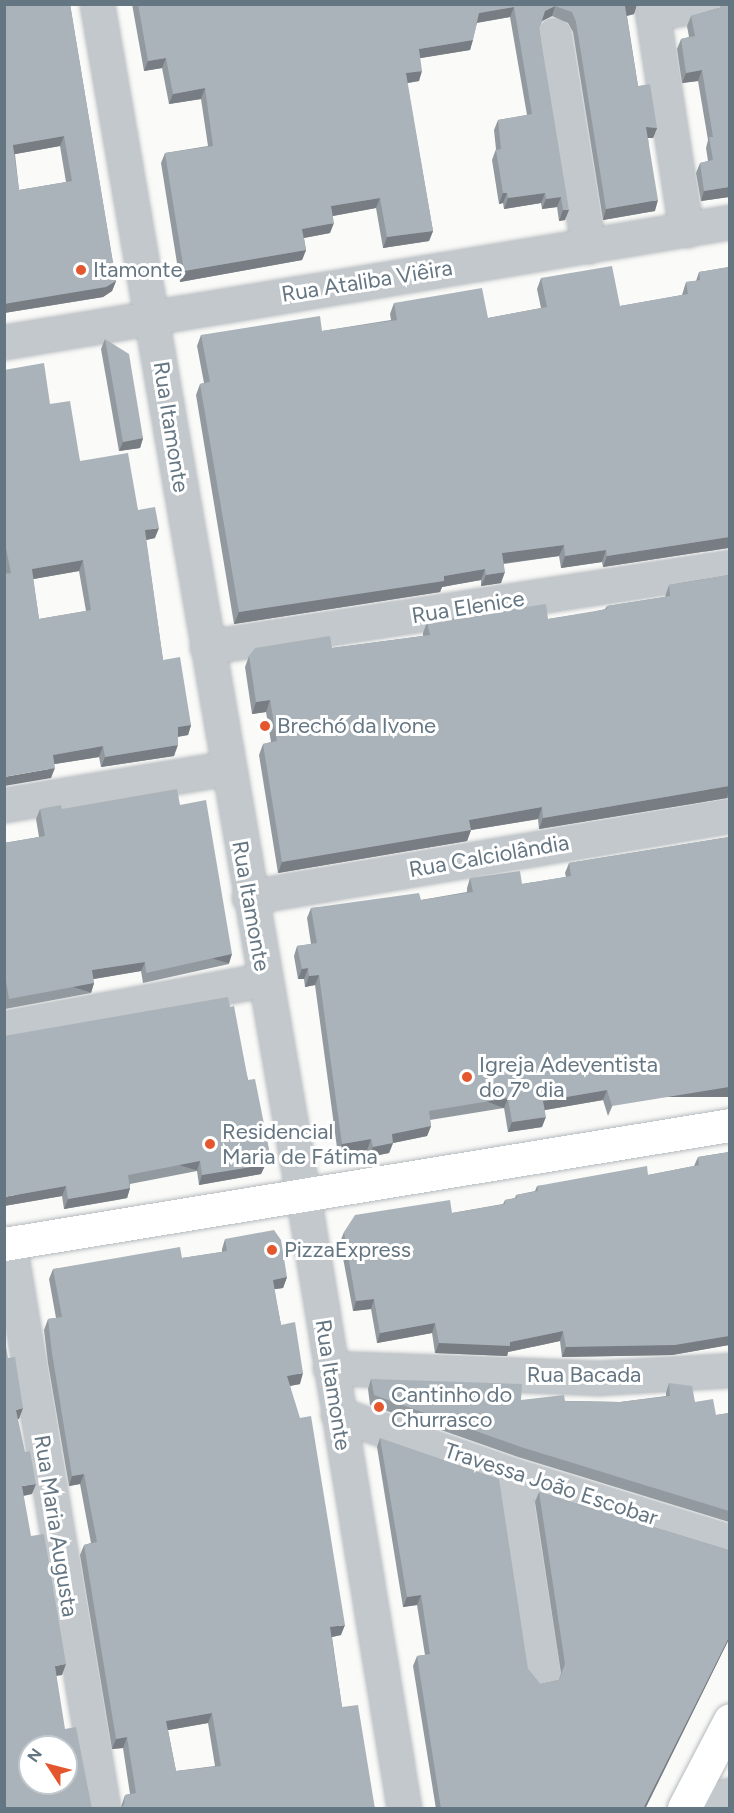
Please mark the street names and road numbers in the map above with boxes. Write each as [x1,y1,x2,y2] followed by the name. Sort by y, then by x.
[280,254,454,308] street label: Rua Ataliba Viêira
[148,360,194,494] street label: Rua Itamonte
[410,585,526,629] street label: Rua Elenice
[407,829,571,883] street label: Rua Calciolândia
[227,839,275,973] street label: Rua Itamonte
[310,1318,356,1452] street label: Rua Itamonte
[527,1362,641,1388] street label: Rua Bacada
[29,1433,83,1619] street label: Rua Maria Augusta
[441,1437,661,1531] street label: Travessa João Escobar

